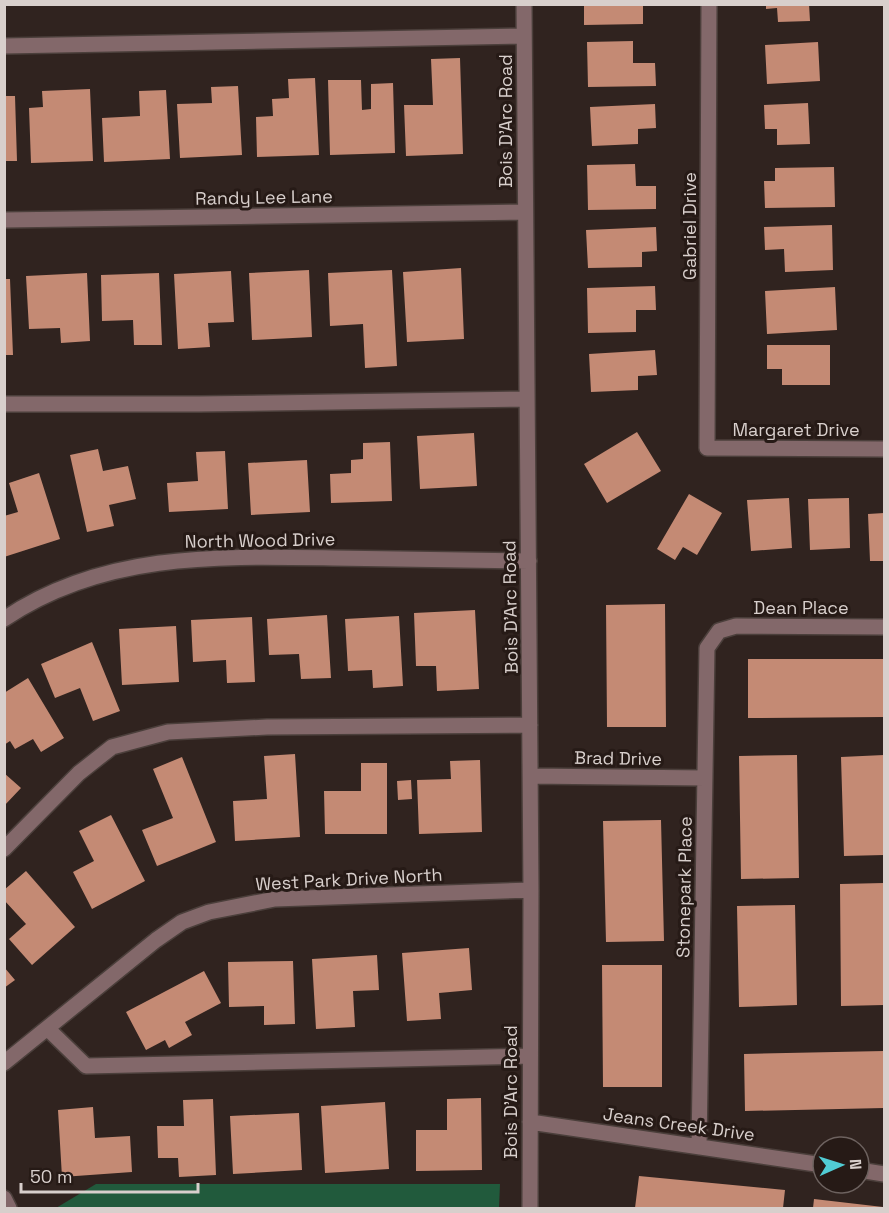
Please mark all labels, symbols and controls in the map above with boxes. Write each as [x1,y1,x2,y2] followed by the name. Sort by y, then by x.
[494,54,517,188] street label: Bois D'Arc Road
[678,172,701,280] street label: Gabriel Drive
[195,184,333,210] street label: Randy Lee Lane
[732,418,860,441] street label: Margaret Drive
[184,527,336,553] street label: North Wood Drive
[497,540,523,674] street label: Bois D'Arc Road
[753,596,849,619] street label: Dean Place
[574,746,662,770] street label: Brad Drive
[671,816,697,958] street label: Stonepark Place
[255,863,443,895] street label: West Park Drive North
[499,1025,522,1159] street label: Bois D'Arc Road
[602,1102,756,1146] street label: Jeans Creek Drive
[811,1135,871,1195] north arrow
[21,1156,198,1194] scale bar
[845,1158,866,1170] text: N
[30,1165,72,1188] text: 50 m

